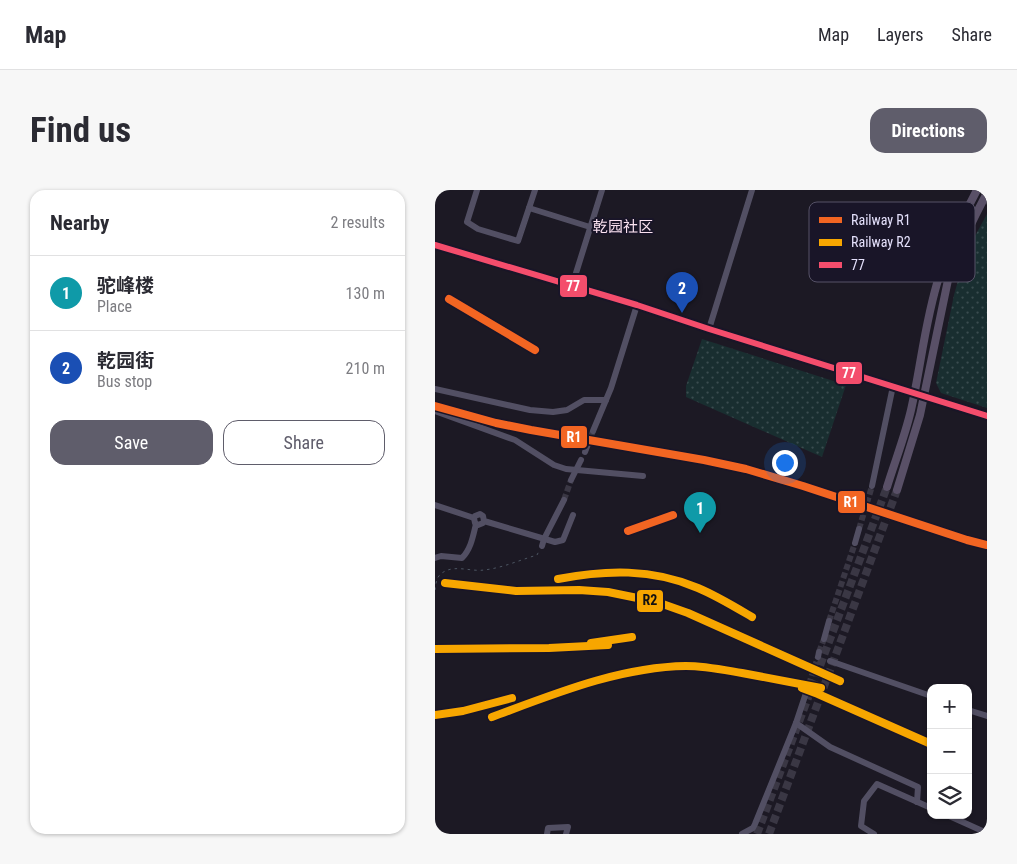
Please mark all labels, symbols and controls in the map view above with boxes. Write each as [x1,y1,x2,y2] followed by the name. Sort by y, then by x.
[25,21,66,49] text: Map
[818,24,849,45] text: Map
[877,24,924,45] text: Layers
[952,24,992,45] text: Share
[870,108,987,153] button: Directions
[30,110,131,151] text: Find us
[809,202,975,282] legend
[50,211,109,235] text: Nearby
[851,212,911,228] text: Railway R1
[330,213,385,232] text: 2 results
[593,218,653,236] district label: 乾园社区
[851,234,911,250] text: Railway R2
[851,257,865,273] text: 77
[666,272,698,313] pin: 2
[97,274,154,297] text: 驼峰楼
[559,274,588,298] line badge: 77
[566,278,580,294] text: 77
[62,284,70,303] text: 1
[346,284,385,303] text: 130 m
[97,297,132,316] text: Place
[97,349,154,372] text: 乾园街
[62,359,70,378] text: 2
[346,359,385,378] text: 210 m
[835,361,863,385] line badge: 77
[842,365,856,381] text: 77
[97,372,152,391] text: Bus stop
[50,420,213,465] button: Save
[223,420,385,465] button: Share
[560,425,588,449] line badge: R1
[567,429,581,445] text: R1
[772,450,798,476] your location
[837,490,866,514] line badge: R1
[684,492,716,533] pin: 1
[844,494,858,510] text: R1
[636,589,664,613] line badge: R2
[643,592,657,608] text: R2
[927,684,972,819] map controls
[927,684,972,729] button: +
[927,729,972,774] button: −
[927,774,972,819] button: layers

